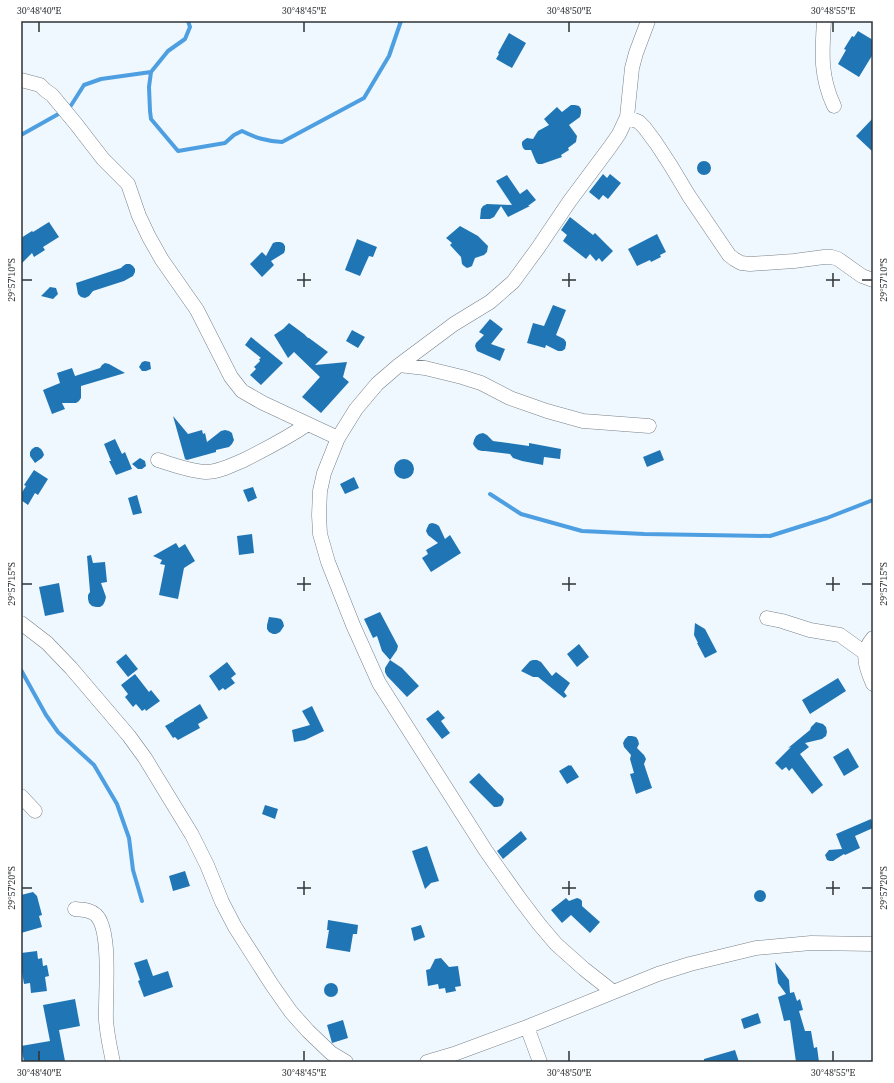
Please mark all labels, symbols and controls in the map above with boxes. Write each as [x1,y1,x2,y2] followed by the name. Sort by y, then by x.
[17,4,61,17] text: 30°48'40"E
[282,4,326,17] text: 30°48'45"E
[547,4,591,17] text: 30°48'50"E
[811,4,855,17] text: 30°48'55"E
[5,258,18,302] text: 29°57'10"S
[877,258,890,302] text: 29°57'10"S
[5,562,18,606] text: 29°57'15"S
[877,562,890,606] text: 29°57'15"S
[5,866,18,910] text: 29°57'20"S
[877,866,890,910] text: 29°57'20"S
[17,1066,61,1079] text: 30°48'40"E
[282,1066,326,1079] text: 30°48'45"E
[547,1066,591,1079] text: 30°48'50"E
[811,1066,855,1079] text: 30°48'55"E

